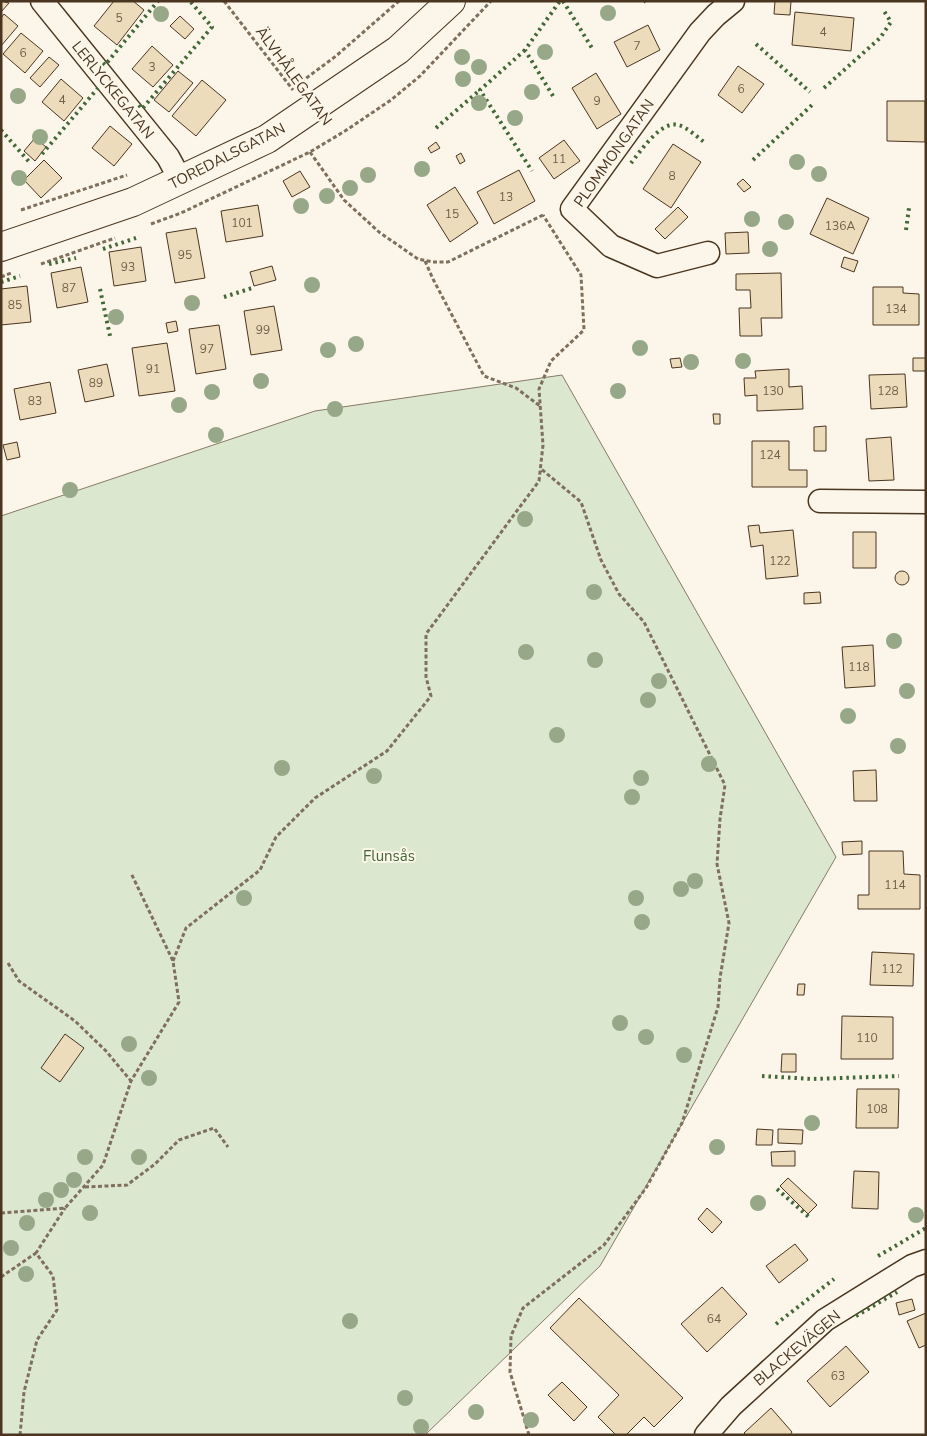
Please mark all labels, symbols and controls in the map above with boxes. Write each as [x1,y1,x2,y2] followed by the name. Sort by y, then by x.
[115,10,123,26] house number: 5
[251,22,338,130] street label: ÄLVHÅLEGATAN
[819,24,827,40] house number: 4
[67,37,159,143] street label: LERLYCKEGATAN
[633,38,641,54] house number: 7
[19,45,27,61] house number: 6
[148,59,156,75] house number: 3
[737,81,745,97] house number: 6
[58,92,66,108] house number: 4
[593,93,601,109] house number: 9
[569,95,659,211] street label: PLOMMONGATAN
[165,118,289,194] street label: TOREDALSGATAN
[552,151,566,167] house number: 11
[668,168,676,184] house number: 8
[499,189,513,205] house number: 13
[445,206,459,222] house number: 15
[231,215,253,231] house number: 101
[825,218,855,234] house number: 136A
[178,247,192,263] house number: 95
[121,259,135,275] house number: 93
[62,280,76,296] house number: 87
[8,297,22,313] house number: 85
[885,301,907,317] house number: 134
[256,322,270,338] house number: 99
[200,341,214,357] house number: 97
[146,361,160,377] house number: 91
[89,375,103,391] house number: 89
[762,383,784,399] house number: 130
[877,383,899,399] house number: 128
[28,393,42,409] house number: 83
[759,447,781,463] house number: 124
[769,553,791,569] house number: 122
[848,659,870,675] house number: 118
[363,846,415,866] park label: Flunsås
[884,877,906,893] house number: 114
[881,961,903,977] house number: 112
[856,1030,878,1046] house number: 110
[866,1101,888,1117] house number: 108
[749,1306,845,1390] street label: BLACKEVÄGEN
[707,1311,721,1327] house number: 64
[831,1368,845,1384] house number: 63

